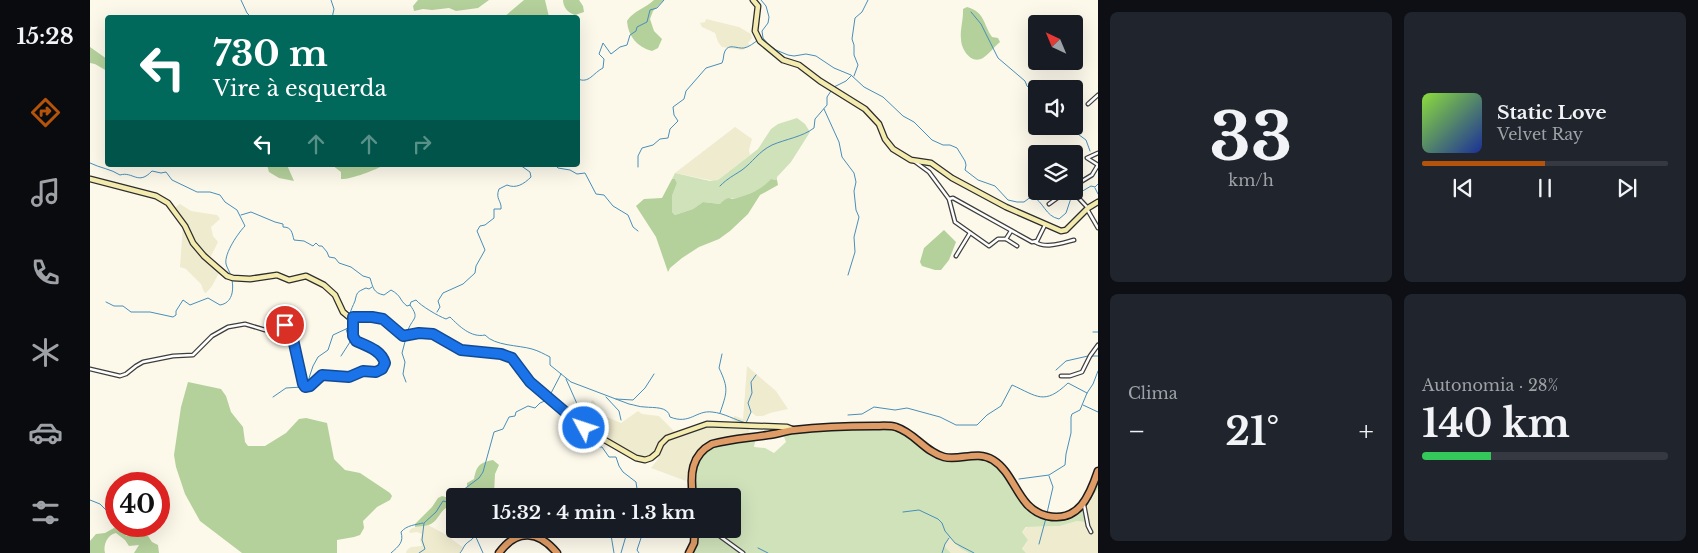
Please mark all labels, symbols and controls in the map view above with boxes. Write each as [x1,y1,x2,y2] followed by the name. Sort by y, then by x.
[1028,15,1082,70] north arrow
[1028,15,1083,200] map controls
[16,23,74,50] text: 15:28
[213,32,328,75] text: 730 m
[130,35,195,100] icon: left
[213,75,387,102] text: Vire à esquerda
[1028,80,1083,135] button: sound
[28,95,63,130] icon: directions
[1210,97,1292,178] text: 33
[1497,101,1607,124] text: Static Love
[1497,124,1583,144] text: Velvet Ray
[249,130,277,158] icon: left
[302,130,330,158] icon: ahead
[355,130,383,158] icon: ahead
[408,130,436,158] icon: right
[1028,145,1083,200] button: layers
[1228,170,1274,190] text: km/h
[1449,174,1477,202] icon: previous
[1531,174,1559,202] icon: pause
[1613,174,1641,202] icon: next
[28,175,63,210] icon: music
[28,255,63,290] icon: phone
[264,304,306,346] pin
[271,311,299,339] icon: arrive
[28,335,63,370] icon: climate
[1422,375,1558,395] text: Autonomia · 28%
[1128,383,1178,403] text: Clima
[1422,400,1570,447] text: 140 km
[557,401,609,453] position arrow
[1225,408,1279,455] text: 21°
[1128,414,1146,449] text: −
[1359,414,1374,449] text: +
[28,415,63,450] icon: car
[105,472,170,537] speed limit sign: 40
[28,495,63,530] icon: filters
[492,501,695,524] text: 15:32 · 4 min · 1.3 km

